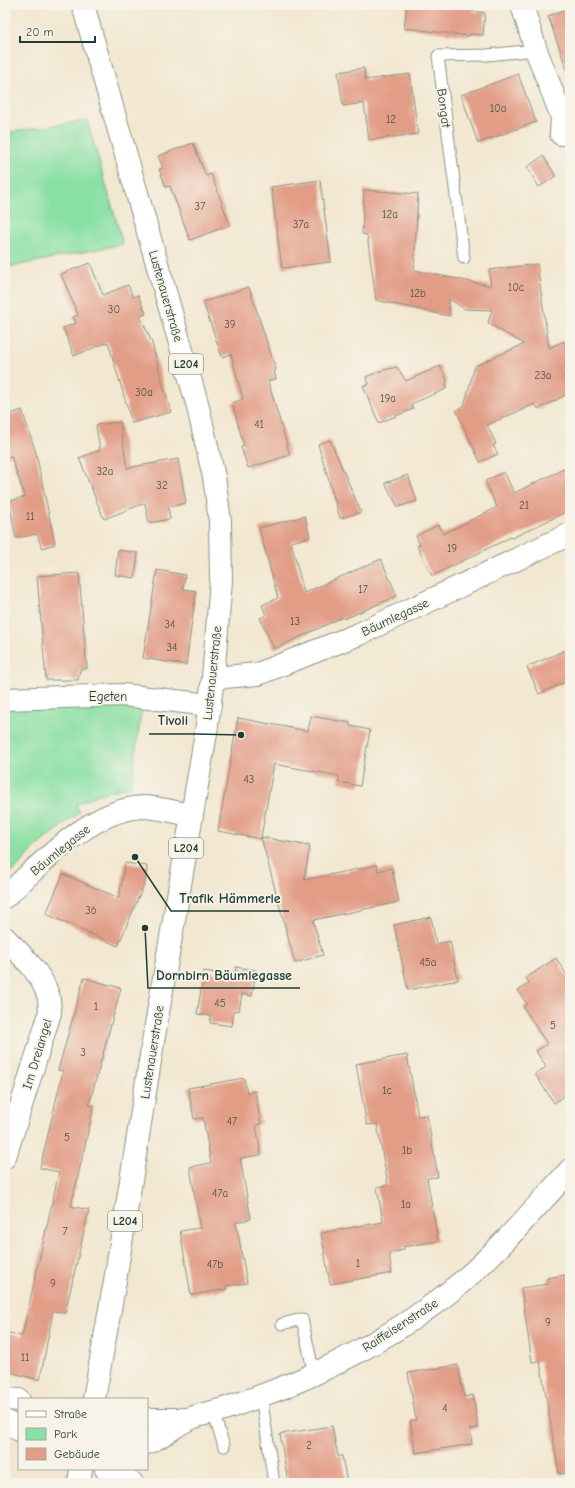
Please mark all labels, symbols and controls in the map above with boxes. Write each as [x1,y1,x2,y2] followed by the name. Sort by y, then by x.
[20,18,95,44] scale bar
[26,25,54,39] text: 20 m
[434,88,454,130] street label: Bongat
[490,102,506,115] house number: 10a
[386,113,396,126] house number: 12
[195,200,205,213] house number: 37
[382,208,398,221] house number: 12a
[293,218,309,231] house number: 37a
[146,248,186,344] street label: Lustenauerstraße
[508,281,525,294] house number: 10c
[410,287,426,300] house number: 12b
[108,303,120,316] house number: 30
[224,318,236,331] house number: 39
[169,354,203,374] road number: L204
[535,369,552,382] house number: 23a
[135,386,153,399] house number: 30a
[380,392,396,405] house number: 19a
[254,418,264,431] house number: 41
[97,465,114,478] house number: 32a
[156,479,168,492] house number: 32
[519,499,529,512] house number: 21
[26,510,34,523] house number: 11
[447,542,457,555] house number: 19
[358,583,368,596] house number: 17
[359,595,431,639] street label: Bäumlegasse
[290,615,300,628] house number: 13
[165,618,175,631] house number: 34
[200,625,224,721] street label: Lustenauerstraße
[167,641,177,654] house number: 34
[89,689,127,704] street label: Egeten
[149,708,196,734] callout: Tivoli
[158,712,188,729] text: Tivoli
[244,773,254,786] house number: 43
[27,821,93,879] street label: Bäumlegasse
[169,838,203,858] road number: L204
[171,885,289,911] callout: Trafik Hämmerle
[179,890,281,907] text: Trafik Hämmerle
[85,904,97,917] house number: 36
[420,956,436,969] house number: 45a
[148,962,300,988] callout: Dornbirn Bäumlegasse
[156,967,292,984] text: Dornbirn Bäumlegasse
[214,997,226,1010] house number: 45
[94,1000,98,1013] house number: 1
[137,1004,167,1100] street label: Lustenauerstraße
[19,1017,55,1091] street label: Im Dreiangel
[550,1019,556,1032] house number: 5
[80,1046,86,1059] house number: 3
[382,1084,393,1097] house number: 1c
[227,1115,237,1128] house number: 47
[64,1131,70,1144] house number: 5
[402,1144,412,1157] house number: 1b
[212,1187,228,1200] house number: 47a
[401,1198,411,1211] house number: 1a
[108,1211,142,1231] road number: L204
[62,1225,68,1238] house number: 7
[356,1257,360,1270] house number: 1
[207,1258,223,1271] house number: 47b
[50,1277,56,1290] house number: 9
[359,1295,441,1355] street label: Raiffeisenstraße
[545,1316,551,1329] house number: 9
[21,1351,29,1364] house number: 11
[18,1398,148,1470] legend
[442,1402,448,1415] house number: 4
[54,1407,87,1421] text: Straße
[54,1427,77,1441] text: Park
[306,1439,312,1452] house number: 2
[54,1447,100,1461] text: Gebäude

